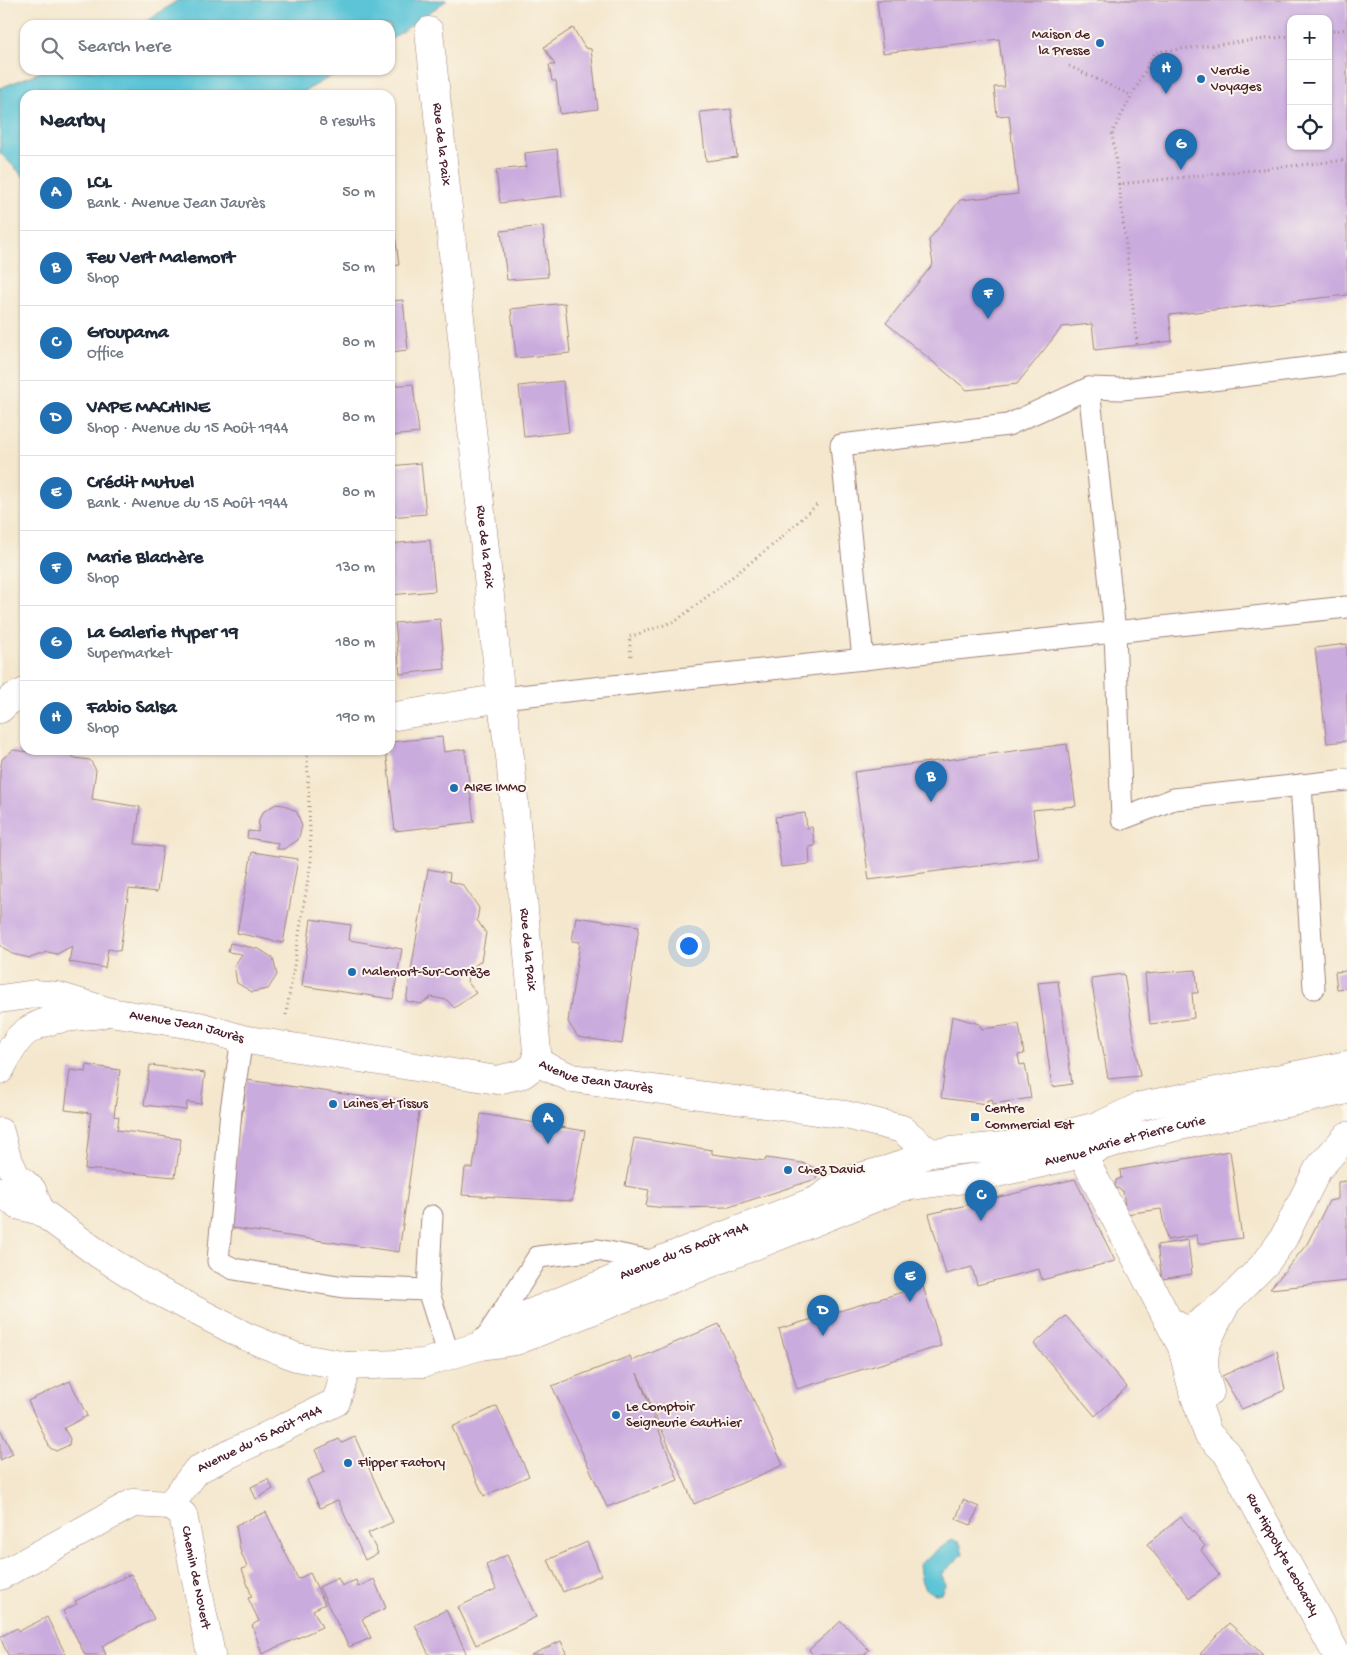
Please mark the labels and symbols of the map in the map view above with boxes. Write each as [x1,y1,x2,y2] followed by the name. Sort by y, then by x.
[1032,27,1091,60] place label: Maison de la Presse
[1094,37,1106,49] marker: Maison de la Presse
[1150,53,1182,94] pin: H
[1210,63,1262,96] place label: Verdie Voyages
[1195,73,1207,85] marker: Verdie Voyages
[428,102,454,187] street label: Rue de la Paix
[1165,129,1197,170] pin: G
[972,278,1004,319] pin: F
[472,505,498,590] street label: Rue de la Paix
[915,761,947,802] pin: B
[464,780,527,797] place label: AIRE IMMO
[448,782,460,794] marker: AIRE IMMO
[515,907,540,993] street label: Rue de la Paix
[676,933,702,959] your location
[362,964,491,981] place label: Malemort-Sur-Corrèze
[346,966,358,978] marker: Malemort-Sur-Corrèze
[128,1007,247,1048] street label: Avenue Jean Jaurès
[536,1056,655,1097] street label: Avenue Jean Jaurès
[343,1096,429,1113] place label: Laines et Tissus
[327,1098,339,1110] marker: Laines et Tissus
[985,1101,1075,1134] place label: Centre Commercial Est
[532,1103,564,1144] pin: A
[969,1111,981,1123] marker: Centre Commercial Est
[1043,1112,1208,1171] street label: Avenue Marie et Pierre Curie
[798,1162,866,1179] place label: Chez David
[782,1164,794,1176] marker: Chez David
[965,1180,997,1221] pin: C
[617,1219,751,1284] street label: Avenue du 15 Août 1944
[894,1261,926,1302] pin: E
[807,1295,839,1336] pin: D
[626,1399,742,1432] place label: Le Comptoir Seigneurie Gauthier
[194,1401,325,1477] street label: Avenue du 15 Août 1944
[610,1409,622,1421] marker: Le Comptoir Seigneurie Gauthier
[357,1455,445,1472] place label: Flipper Factory
[342,1457,354,1469] marker: Flipper Factory
[1242,1490,1323,1619] street label: Rue Hippolyte Leobardy
[177,1524,214,1632] street label: Chemin de Novert

